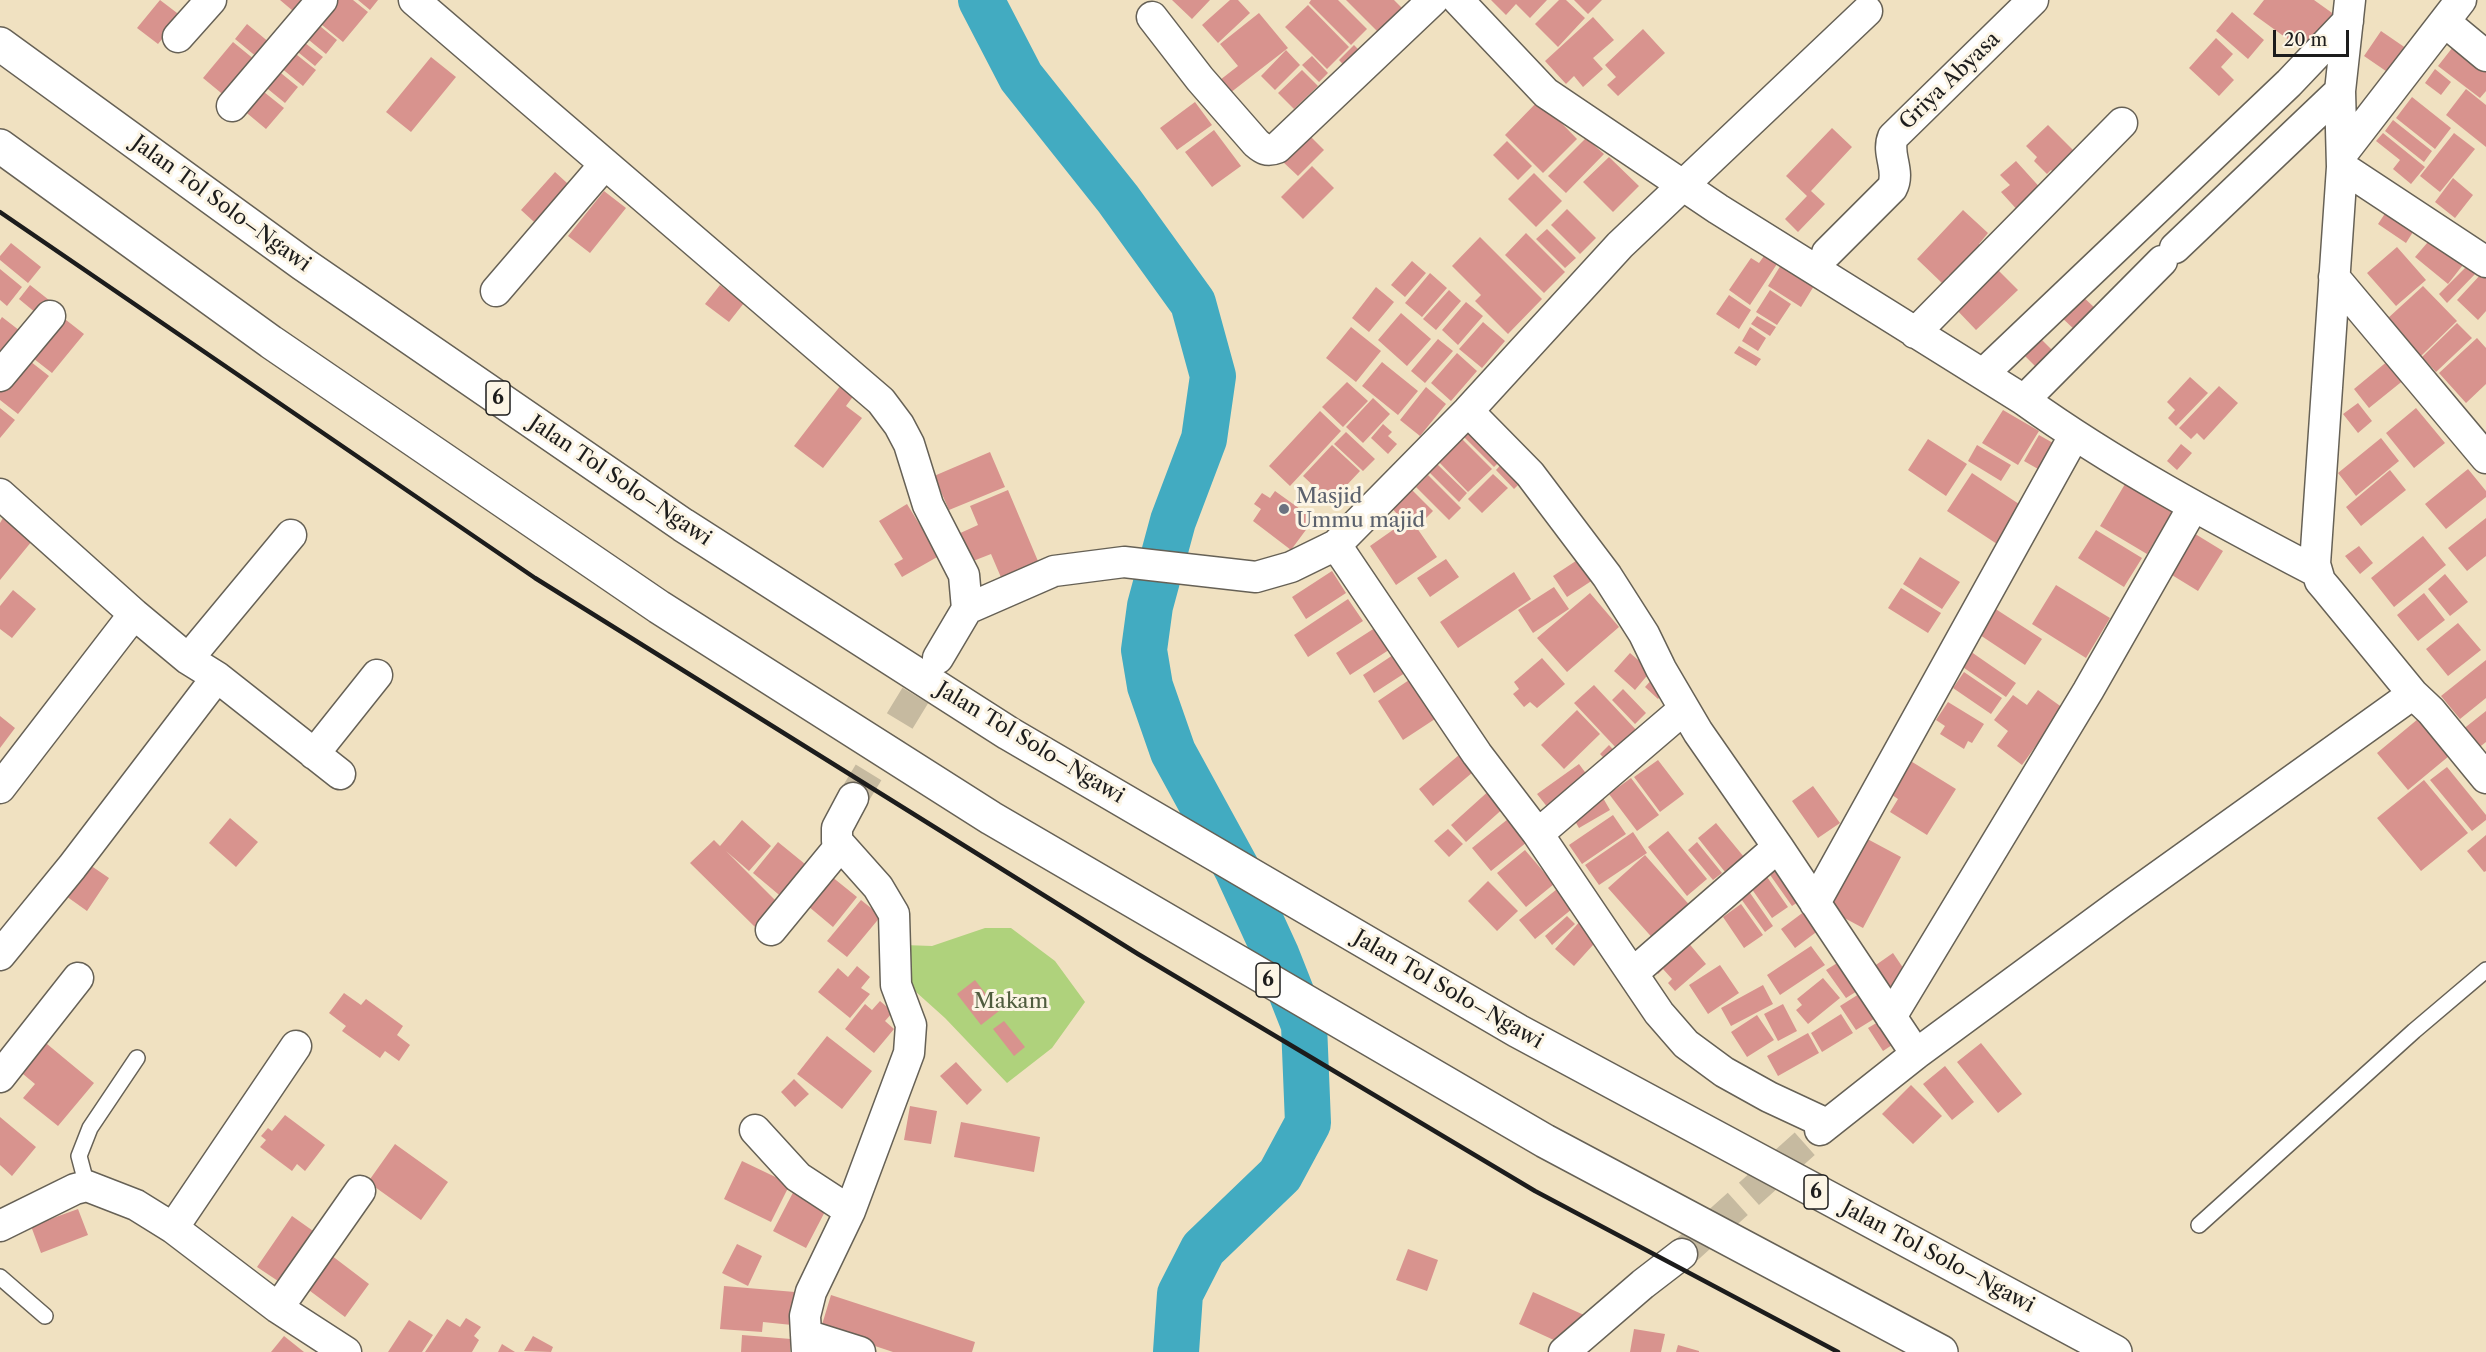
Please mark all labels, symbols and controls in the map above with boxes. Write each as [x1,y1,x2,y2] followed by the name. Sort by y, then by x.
[2276,18,2352,56] scale bar
[1895,27,2005,135] street label: Griya Abyasa
[2284,29,2327,51] text: 20 m
[127,131,315,277] street label: Jalan Tol Solo–Ngawi
[486,381,510,415] road number: 6
[524,410,716,552] street label: Jalan Tol Solo–Ngawi
[1296,484,1425,534] place label: Masjid Ummu majid
[1277,502,1291,516] marker: Masjid Ummu majid
[931,677,1129,809] street label: Jalan Tol Solo–Ngawi
[1349,925,1547,1055] street label: Jalan Tol Solo–Ngawi
[1256,963,1280,997] road number: 6
[974,989,1048,1015] park label: Makam
[1804,1175,1828,1209] road number: 6
[1837,1195,2039,1319] street label: Jalan Tol Solo–Ngawi

